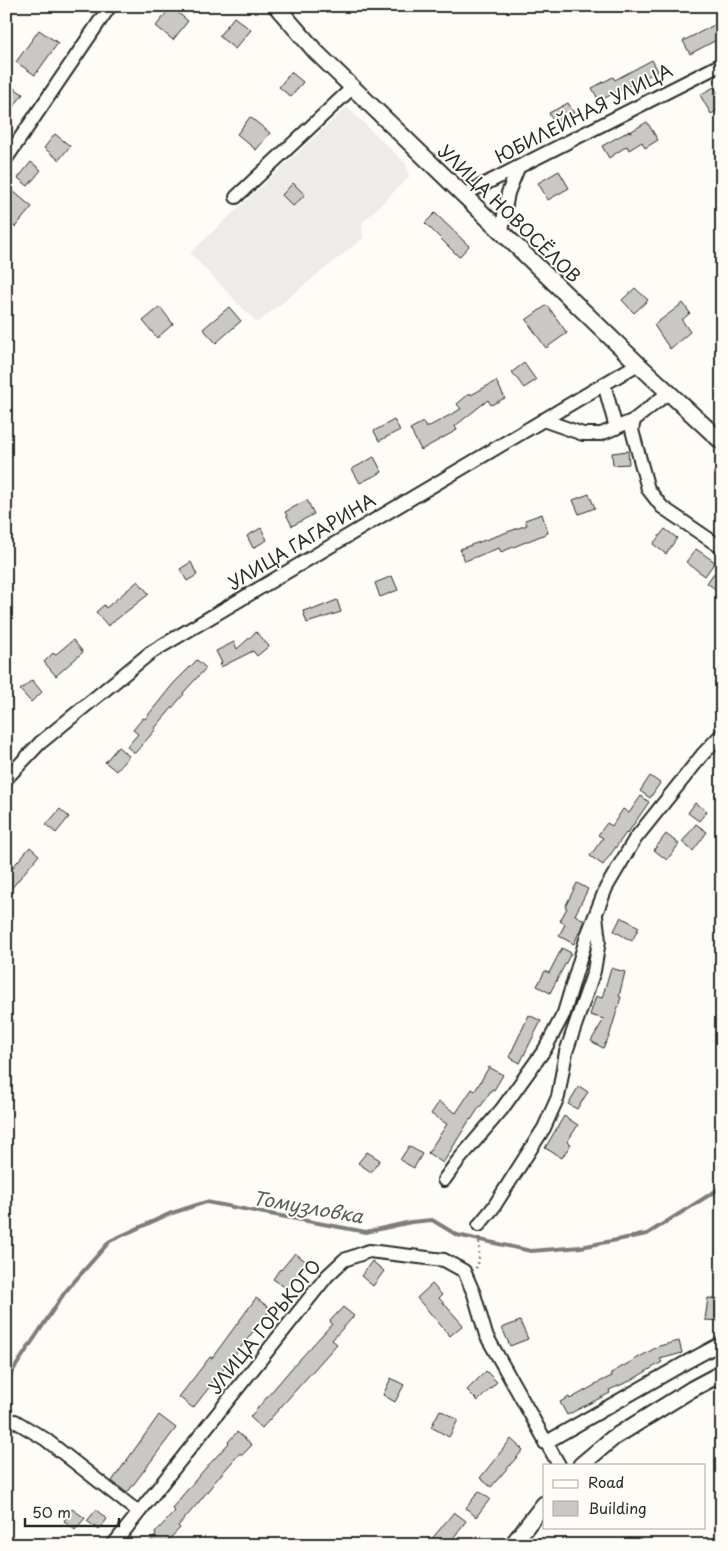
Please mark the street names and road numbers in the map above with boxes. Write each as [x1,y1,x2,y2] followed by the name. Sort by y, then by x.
[490,56,677,169] street label: ЮБИЛЕЙНАЯ УЛИЦА
[433,138,587,288] street label: УЛИЦА НОВОСЁЛОВ
[222,486,380,596] street label: УЛИЦА ГАГАРИНА
[201,1253,327,1399] street label: УЛИЦА ГОРЬКОГО

